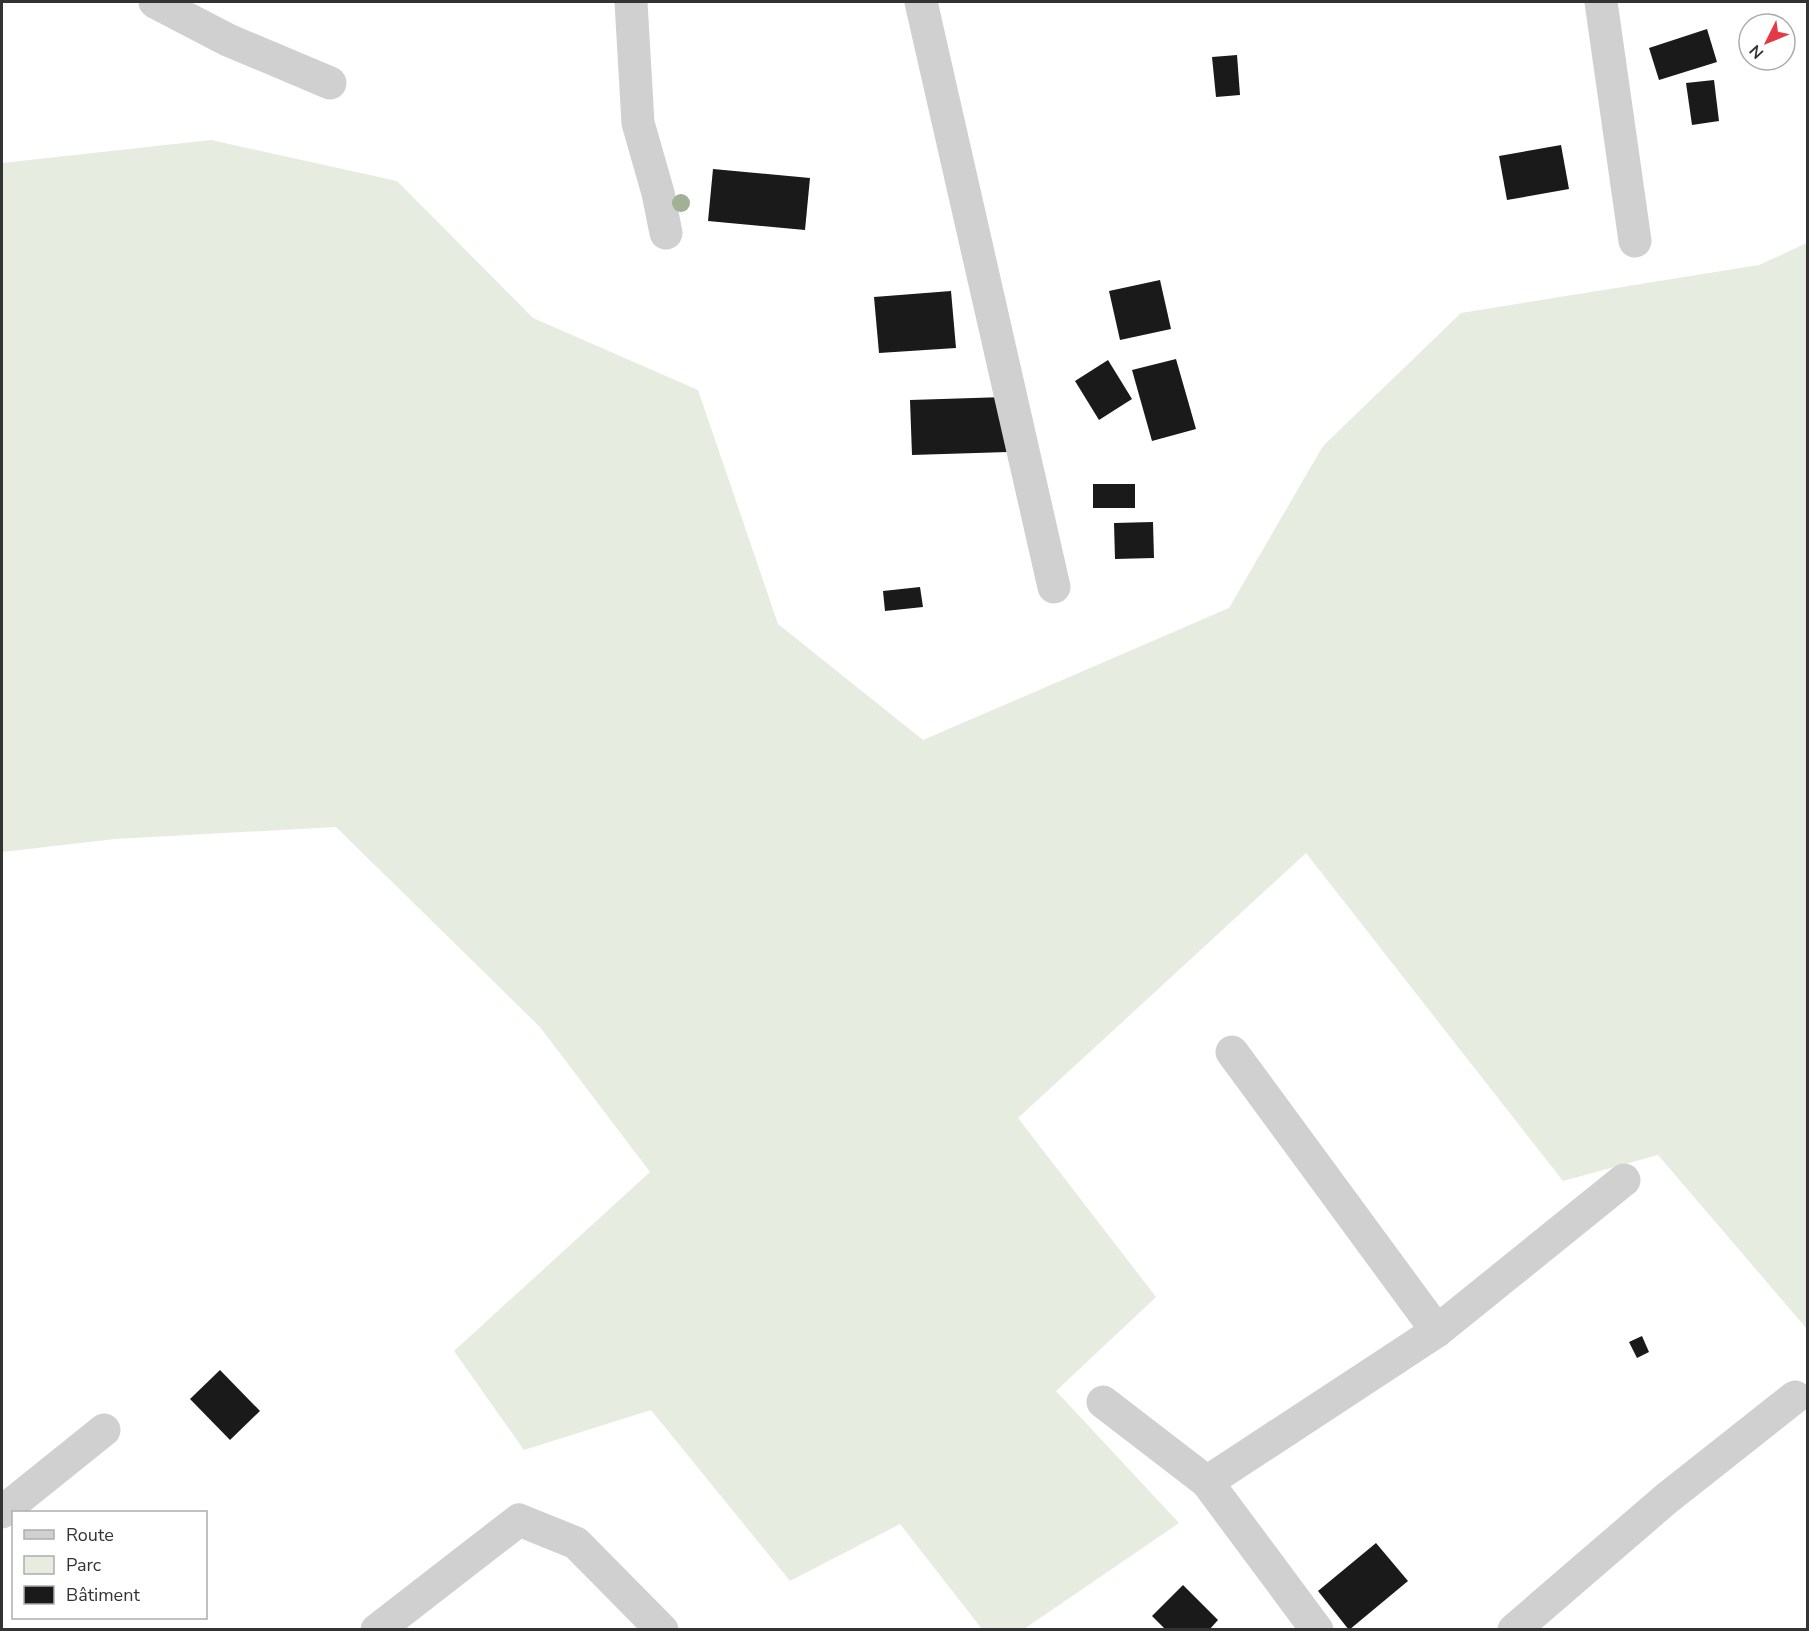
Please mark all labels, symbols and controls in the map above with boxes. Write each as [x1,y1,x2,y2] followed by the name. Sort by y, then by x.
[1737,12,1797,72] north arrow
[1745,40,1769,63] text: N
[12,1511,207,1619] legend
[66,1523,114,1547] text: Route
[66,1553,101,1577] text: Parc
[66,1583,140,1607] text: Bâtiment

